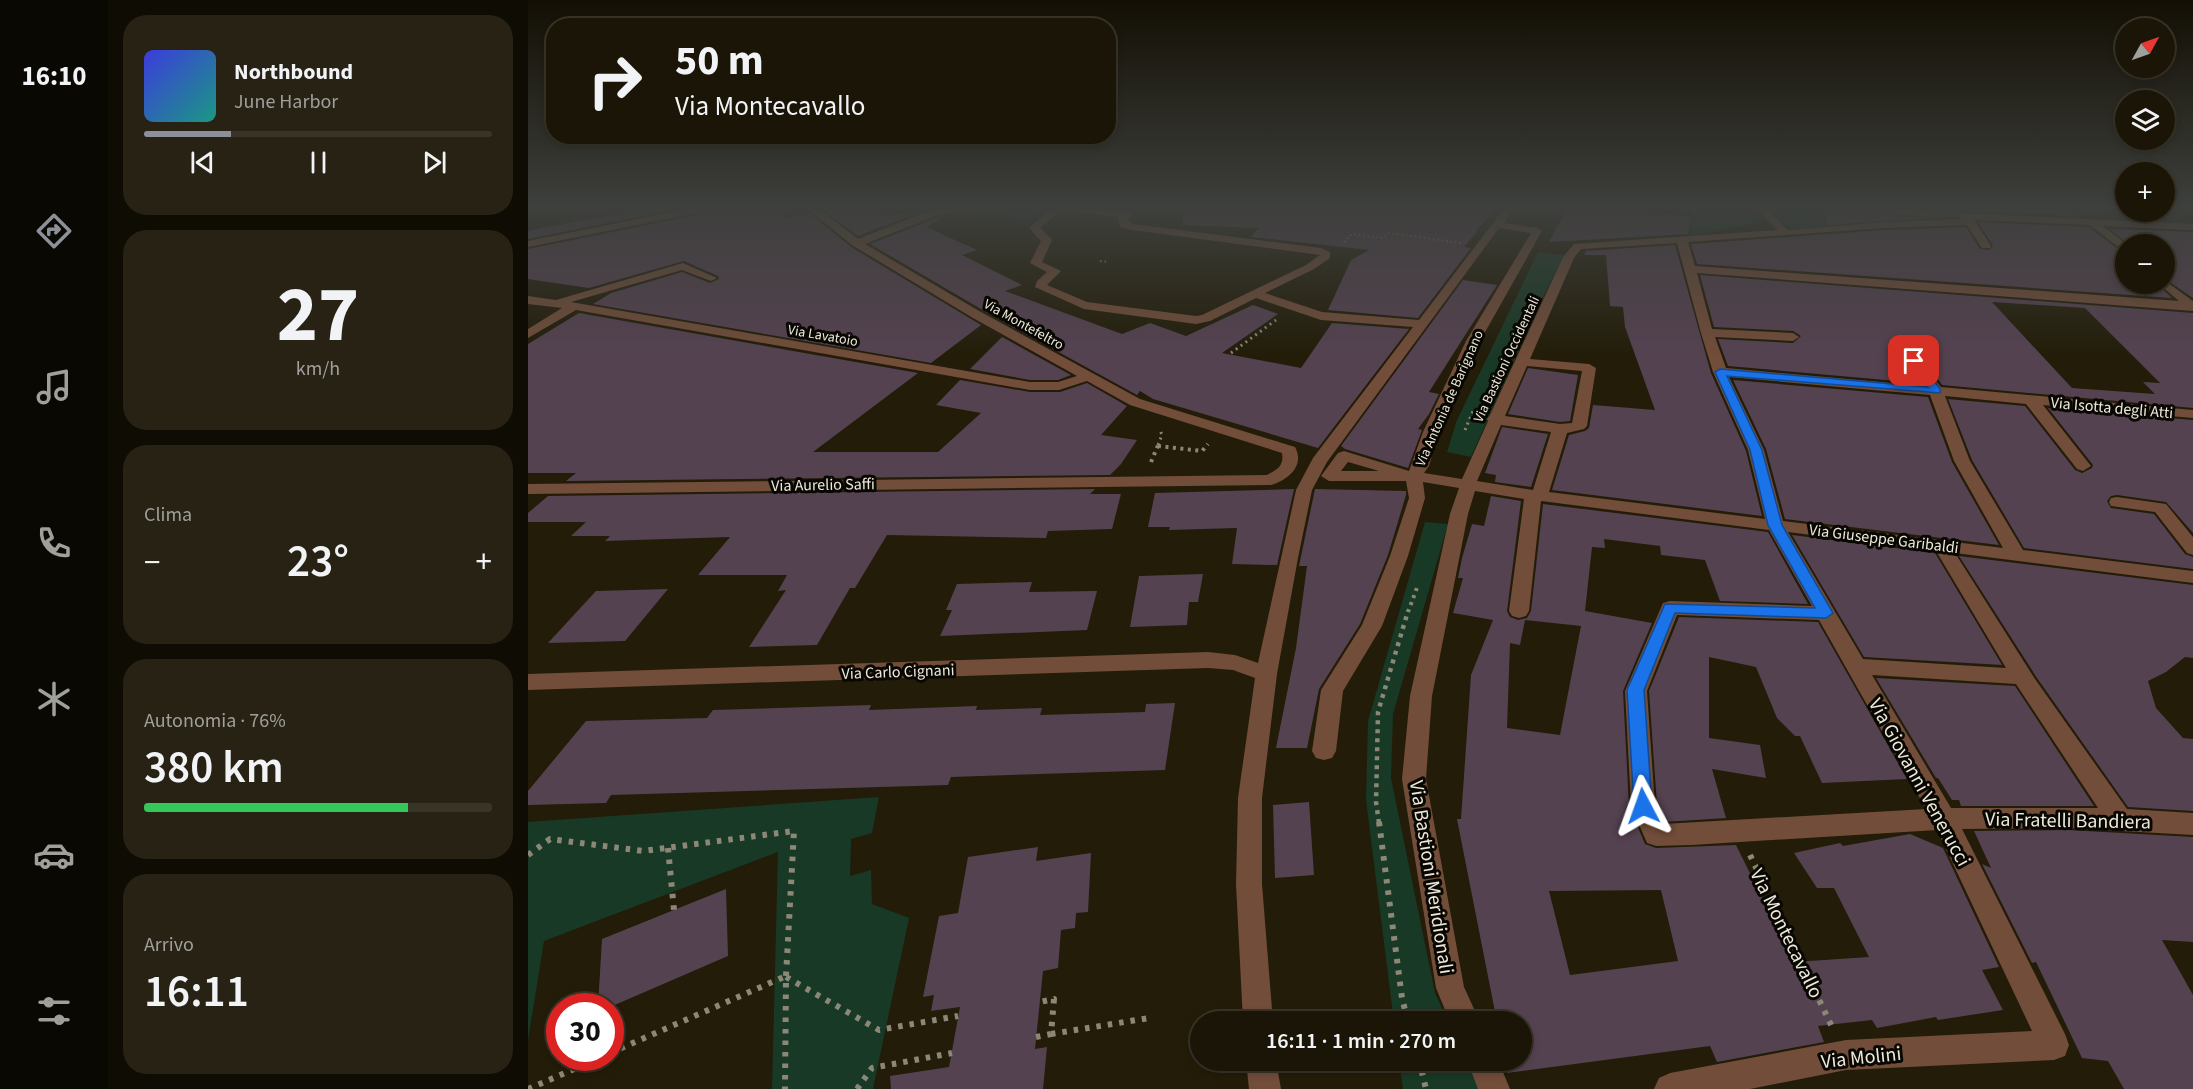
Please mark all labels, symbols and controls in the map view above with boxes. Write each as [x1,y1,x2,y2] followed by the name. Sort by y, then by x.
[2115,18,2175,78] north arrow
[2115,18,2175,294] map controls
[675,31,764,91] text: 50 m
[576,42,654,120] icon: right
[234,56,353,88] text: Northbound
[21,57,87,96] text: 16:10
[675,87,865,126] text: Via Montecavallo
[234,88,338,116] text: June Harbor
[2115,90,2175,150] button: layers
[186,146,219,179] icon: previous
[302,146,335,179] icon: pause
[418,146,451,179] icon: next
[2115,162,2175,222] button: +
[33,210,75,252] icon: directions
[2115,234,2175,294] button: −
[277,260,359,371] text: 27
[1469,293,1545,426] street label: Via Bastioni Occidentali
[980,295,1067,355] street label: Via Montefeltro
[786,320,859,352] street label: Via Lavatoio
[1411,327,1489,470] street label: Via Antonia de Barignano
[1888,335,1939,386] pin
[1897,344,1930,377] icon: arrive
[296,355,340,383] text: km/h
[33,366,75,408] icon: music
[2050,392,2174,424] street label: Via Isotta degli Atti
[771,473,875,497] street label: Via Aurelio Saffi
[144,501,192,529] text: Clima
[1808,519,1960,559] street label: Via Giuseppe Garibaldi
[33,522,75,564] icon: phone
[287,530,349,594] text: 23°
[144,539,160,586] text: −
[476,539,492,586] text: +
[841,659,955,685] street label: Via Carlo Cignani
[33,678,75,720] icon: climate
[1861,693,1977,872] street label: Via Giovanni Venerucci
[144,707,286,735] text: Autonomia · 76%
[144,736,284,800] text: 380 km
[1611,774,1675,838] position arrow
[1402,778,1460,976] street label: Via Bastioni Meridionali
[1985,806,2151,836] street label: Via Fratelli Bandiera
[33,834,75,876] icon: car
[1743,864,1830,1003] street label: Via Montecavallo
[144,931,194,959] text: Arrivo
[144,960,249,1024] text: 16:11
[33,990,75,1032] icon: filters
[546,993,624,1071] speed limit sign: 30
[1266,1025,1456,1057] text: 16:11 · 1 min · 270 m
[1820,1040,1903,1076] street label: Via Molini

